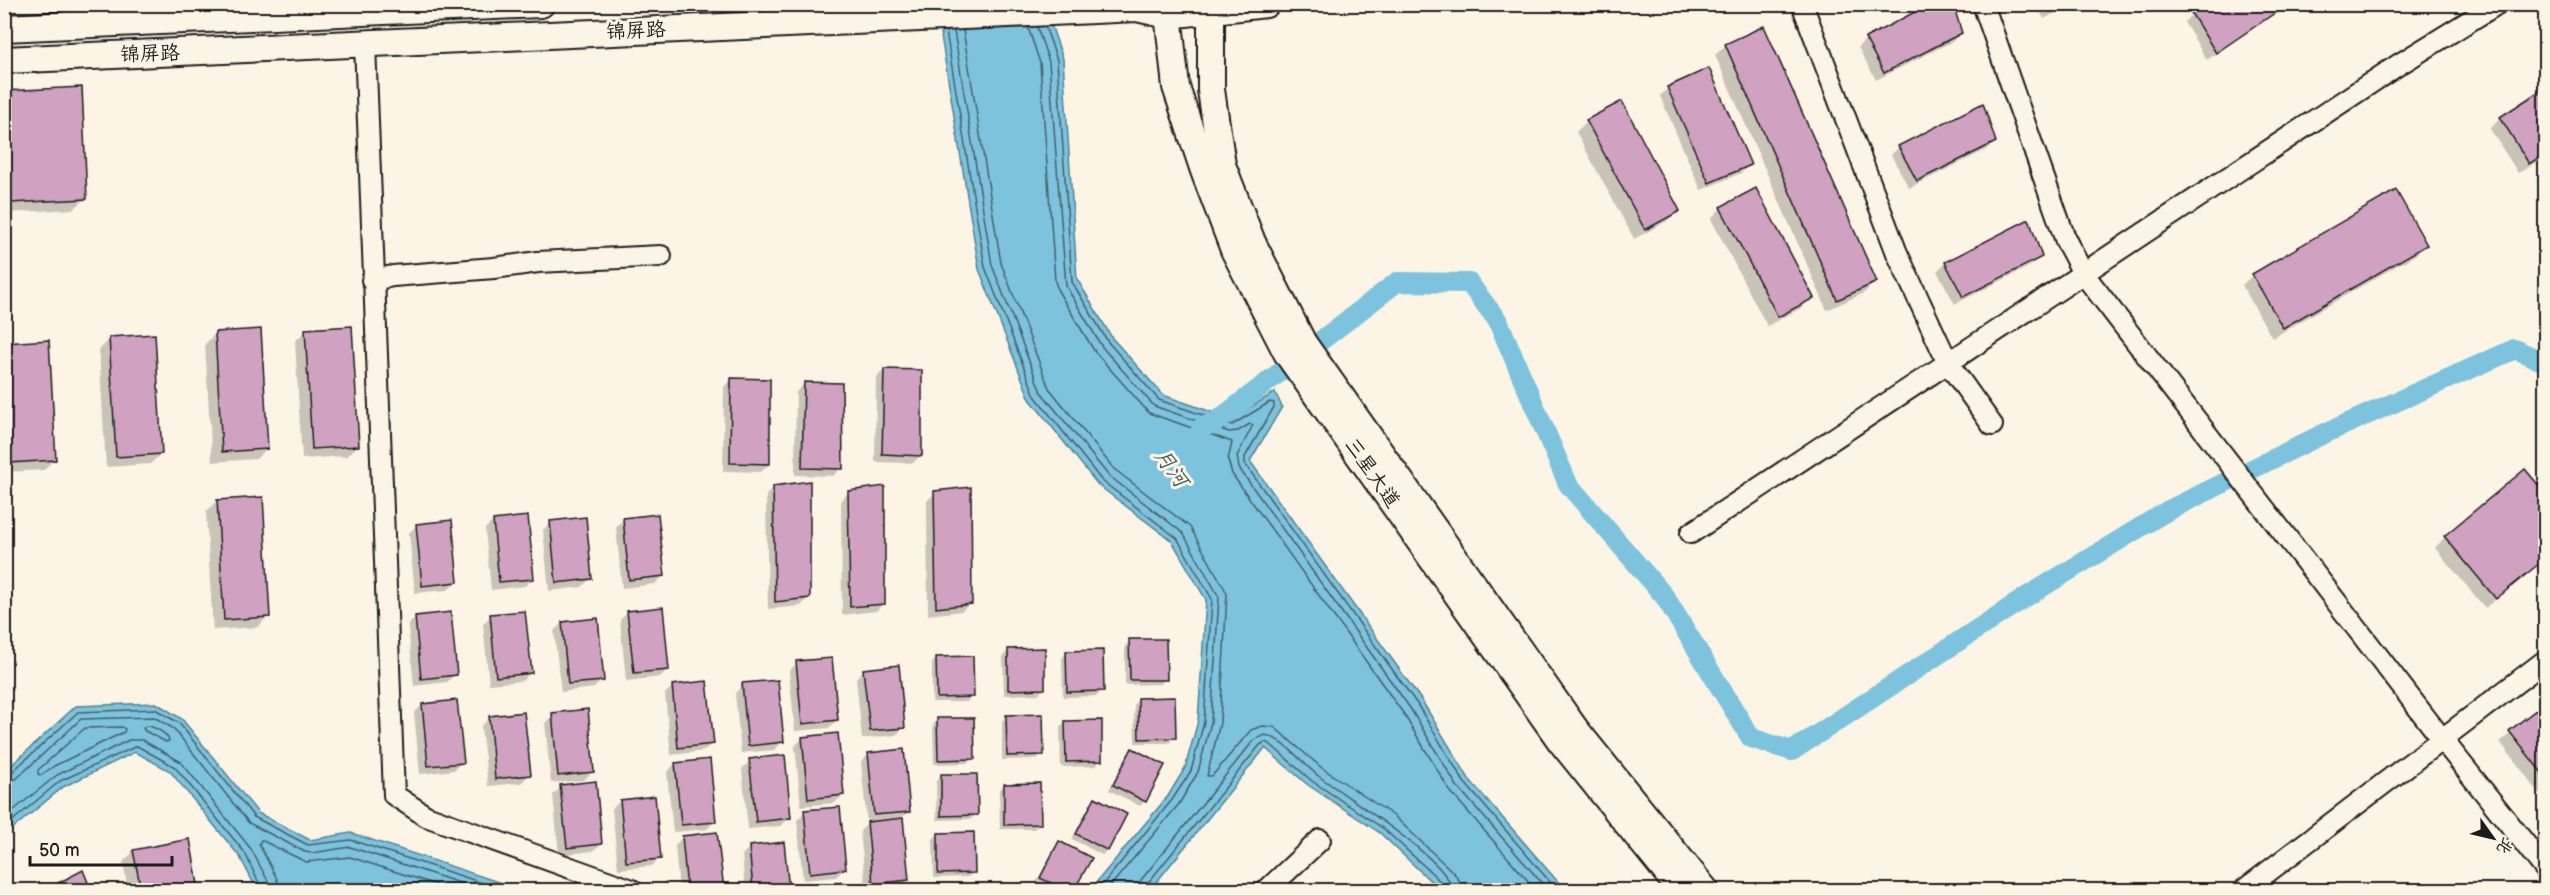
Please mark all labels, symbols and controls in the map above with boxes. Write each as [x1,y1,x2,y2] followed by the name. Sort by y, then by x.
[605,17,668,45] street label: 锦屏路
[120,41,181,67] street label: 锦屏路
[1339,433,1405,513] street label: 三星大道
[1149,444,1195,495] water label: 月河
[2463,808,2523,868] north arrow
[30,829,172,867] scale bar
[2492,834,2517,858] text: 北
[39,840,80,861] text: 50 m

